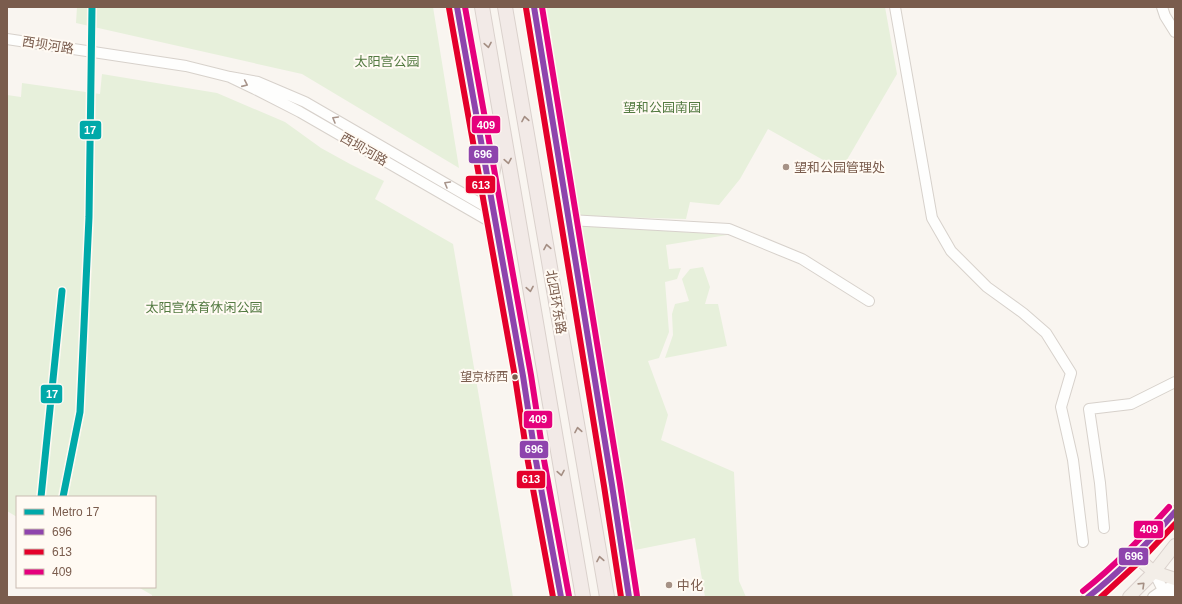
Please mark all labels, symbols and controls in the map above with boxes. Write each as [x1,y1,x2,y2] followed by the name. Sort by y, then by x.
[21,34,75,56] street label: 西坝河路
[483,42,492,49] one-way arrow
[354,54,420,69] park label: 太阳宫公园
[241,79,249,87] one-way arrow
[623,100,701,115] park label: 望和公园南园
[471,115,501,134] line badge: 409
[332,116,339,123] one-way arrow
[521,116,529,122] one-way arrow
[477,119,495,131] text: 409
[79,120,102,140] line badge: 17
[84,124,96,136] text: 17
[338,130,390,168] street label: 西坝河路
[468,145,499,164] line badge: 696
[474,148,492,160] text: 696
[503,158,512,164] one-way arrow
[794,160,885,175] place label: 望和公园管理处
[781,162,791,172] marker: 望和公园管理处
[465,175,496,194] line badge: 613
[472,179,490,191] text: 613
[444,182,451,189] one-way arrow
[543,244,551,250] one-way arrow
[543,269,569,335] street label: 北四环东路
[525,286,534,292] one-way arrow
[145,300,263,315] park label: 太阳宫体育休闲公园
[460,370,508,384] place label: 望京桥西
[510,372,520,382] marker: 望京桥西
[40,384,63,404] line badge: 17
[46,388,58,400] text: 17
[523,410,553,429] line badge: 409
[529,413,547,425] text: 409
[574,427,583,434] one-way arrow
[519,440,549,459] line badge: 696
[525,443,543,455] text: 696
[516,470,546,489] line badge: 613
[557,470,565,476] one-way arrow
[522,473,540,485] text: 613
[16,496,156,588] legend
[52,505,100,519] text: Metro 17
[1133,520,1164,539] line badge: 409
[1140,523,1158,535] text: 409
[52,525,72,539] text: 696
[52,545,72,559] text: 613
[1118,547,1149,566] line badge: 696
[1125,550,1143,562] text: 696
[596,555,605,562] one-way arrow
[52,565,72,579] text: 409
[677,578,703,593] place label: 中化
[664,580,674,590] marker: 中化
[1137,582,1145,590] one-way arrow

